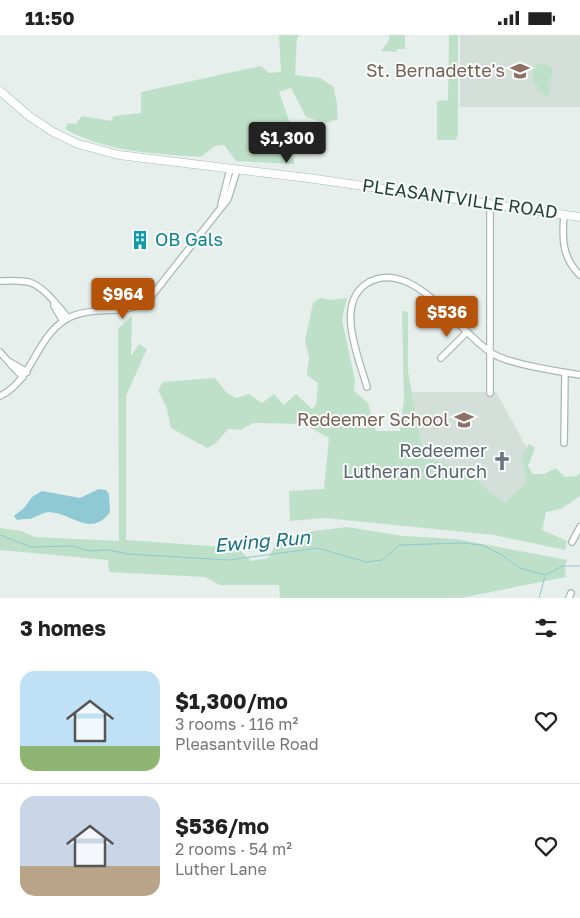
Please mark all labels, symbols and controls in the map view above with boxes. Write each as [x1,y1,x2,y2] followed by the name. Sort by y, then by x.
[25,6,75,29] text: 11:50
[366,59,505,81] place label: St. Bernadette's
[509,60,531,82] school or university icon: St. Bernadette's
[246,121,328,164] pin: $1,300
[260,128,314,148] text: $1,300
[361,173,559,223] street label: PLEASANTVILLE ROAD
[155,228,223,250] place label: OB Gals
[129,229,151,251] building icon: OB Gals
[93,277,153,320] pin: $964
[102,284,144,304] text: $964
[417,295,477,338] pin: $536
[427,302,467,322] text: $536
[297,408,449,430] place label: Redeemer School
[453,409,475,431] school or university icon: Redeemer School
[343,439,487,482] place label: Redeemer Lutheran Church
[491,450,513,472] church icon: Redeemer Lutheran Church
[213,525,312,556] water label: Ewing Run
[532,614,560,642] icon: filters
[20,615,106,641] text: 3 homes
[175,688,288,714] text: $1,300/mo
[60,691,120,751] icon: home
[532,707,560,735] icon: heart
[175,714,298,734] text: 3 rooms · 116 m²
[175,734,319,754] text: Pleasantville Road
[175,813,269,839] text: $536/mo
[60,816,120,876] icon: home
[532,832,560,860] icon: heart
[175,839,292,859] text: 2 rooms · 54 m²
[175,859,267,879] text: Luther Lane

